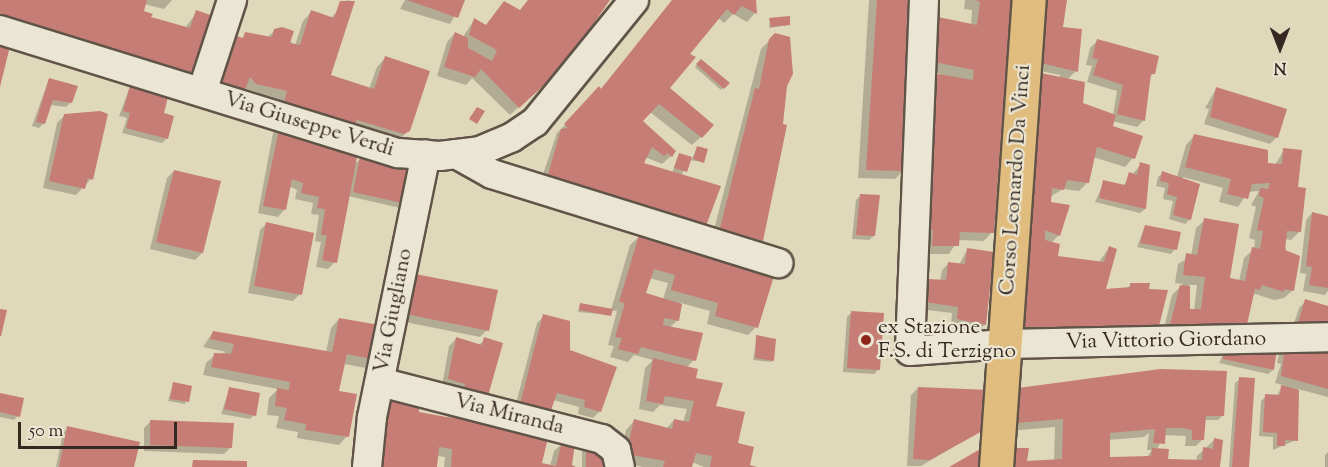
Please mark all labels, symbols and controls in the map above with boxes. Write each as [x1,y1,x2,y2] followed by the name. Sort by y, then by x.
[1250,18,1310,78] north arrow
[1274,55,1286,78] text: N
[995,64,1037,296] street label: Corso Leonardo Da Vinci
[221,87,397,163] street label: Via Giuseppe Verdi
[370,247,418,375] street label: Via Giugliano
[878,315,1016,365] place label: ex Stazione F.S. di Terzigno
[1066,327,1266,355] street label: Via Vittorio Giordano
[859,333,873,347] marker: ex Stazione F.S. di Terzigno
[451,389,567,441] street label: Via Miranda
[21,410,180,448] scale bar
[29,419,63,445] text: 50 m

